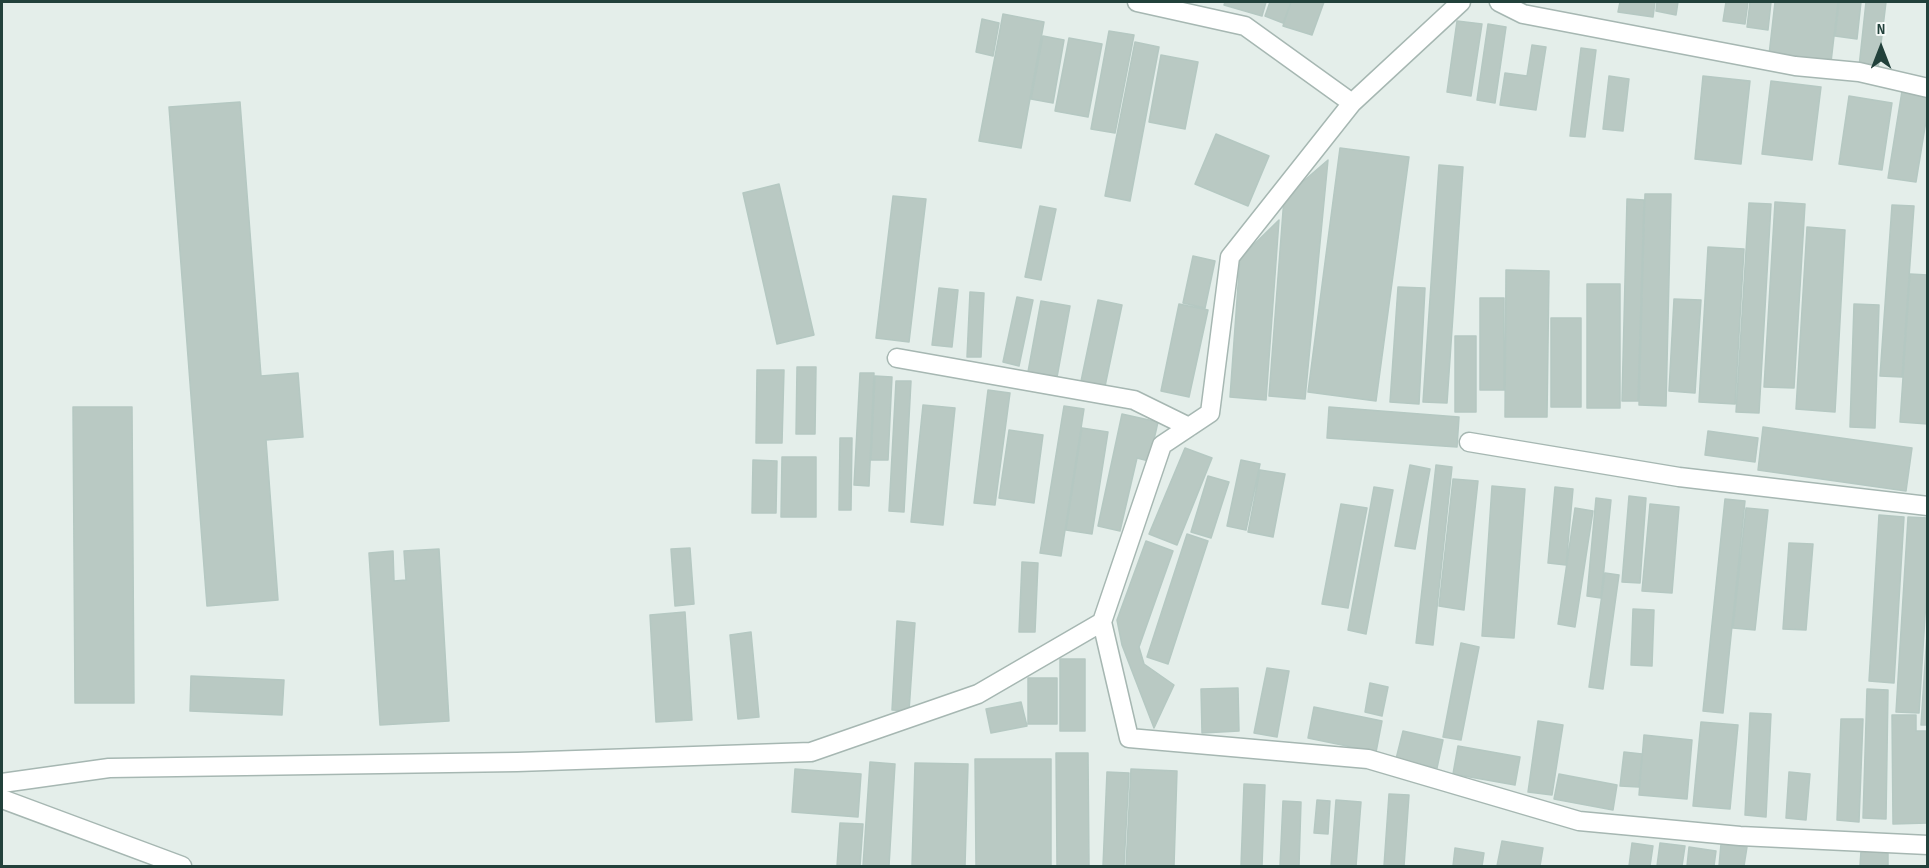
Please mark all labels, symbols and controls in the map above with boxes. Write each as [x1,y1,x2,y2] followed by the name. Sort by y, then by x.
[1851,18,1911,78] north arrow
[1877,20,1885,39] text: N

